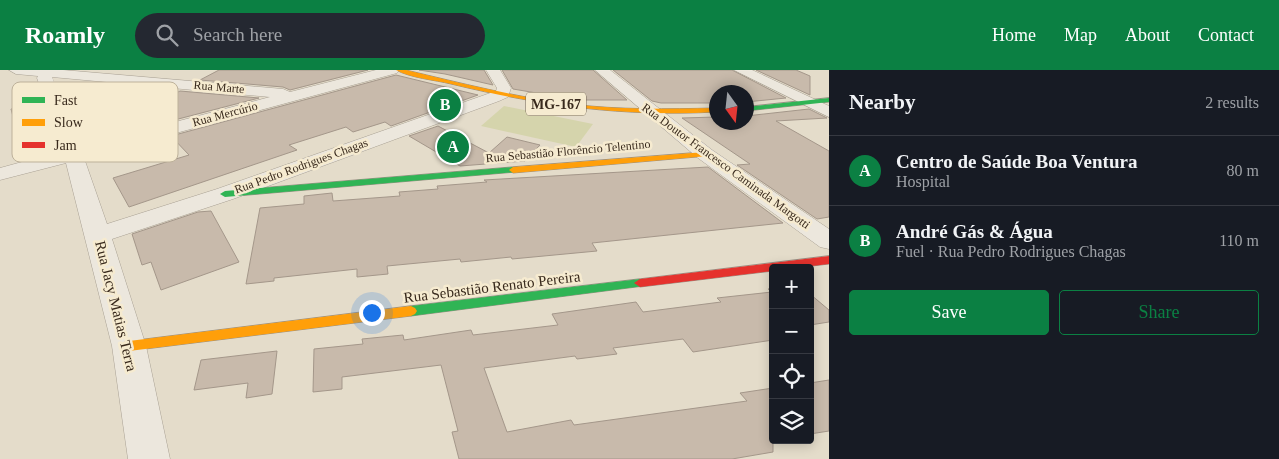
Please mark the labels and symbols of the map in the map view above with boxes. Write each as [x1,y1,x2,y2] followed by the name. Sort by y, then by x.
[193,78,245,96] street label: Rua Marte
[12,82,178,162] legend
[709,85,754,130] north arrow
[429,86,461,124] pin: B
[526,92,586,116] road number: MG-167
[54,93,77,108] text: Fast
[191,99,259,129] street label: Rua Mercúrio
[639,100,813,232] street label: Rua Doutor Francesco Caminada Margotti
[54,115,84,130] text: Slow
[437,128,469,166] pin: A
[232,135,370,197] street label: Rua Pedro Rodrigues Chagas
[485,137,651,165] street label: Rua Sebastião Florêncio Telentino
[54,138,77,153] text: Jam
[92,239,140,373] street label: Rua Jacy Matias Terra
[403,268,582,306] street label: Rua Sebastião Renato Pereira
[359,300,385,326] your location

